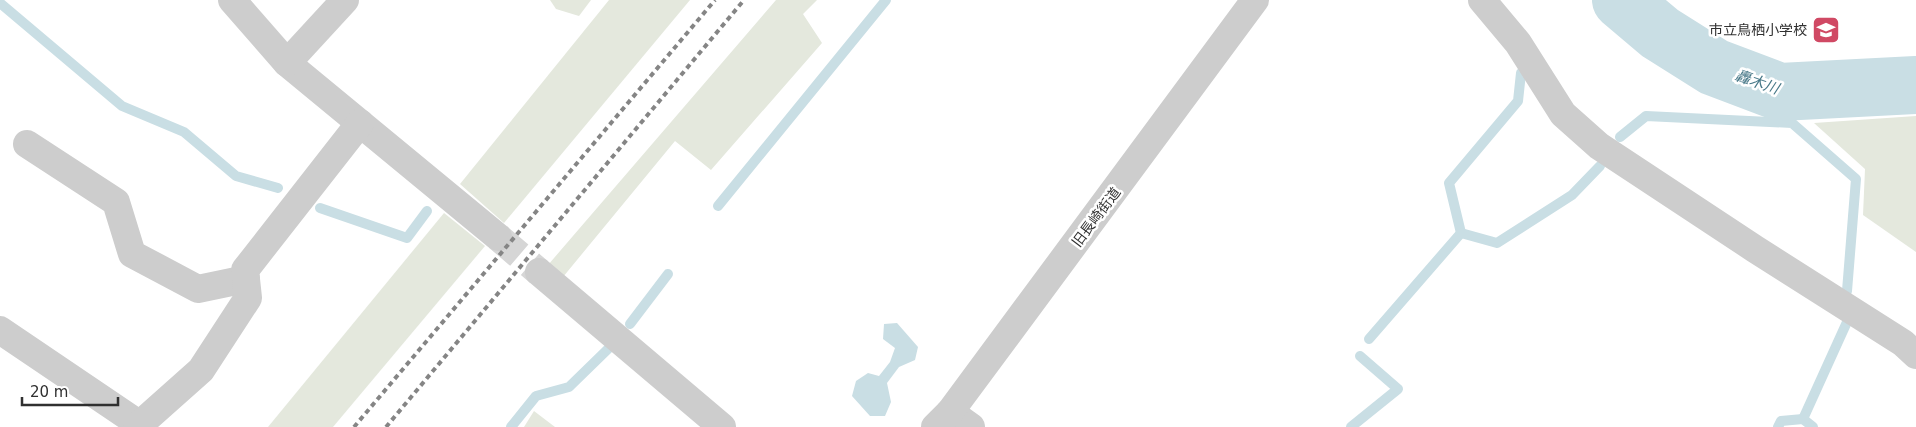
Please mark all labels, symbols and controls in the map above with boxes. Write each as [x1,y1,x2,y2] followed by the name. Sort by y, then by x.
[1811,15,1841,45] school or university icon: 市立鳥栖小学校
[1709,22,1807,38] place label: 市立鳥栖小学校
[1733,66,1783,98] water label: 轟木川
[1069,184,1123,250] street label: 旧長崎街道
[22,374,119,406] scale bar
[30,383,68,401] text: 20 m

